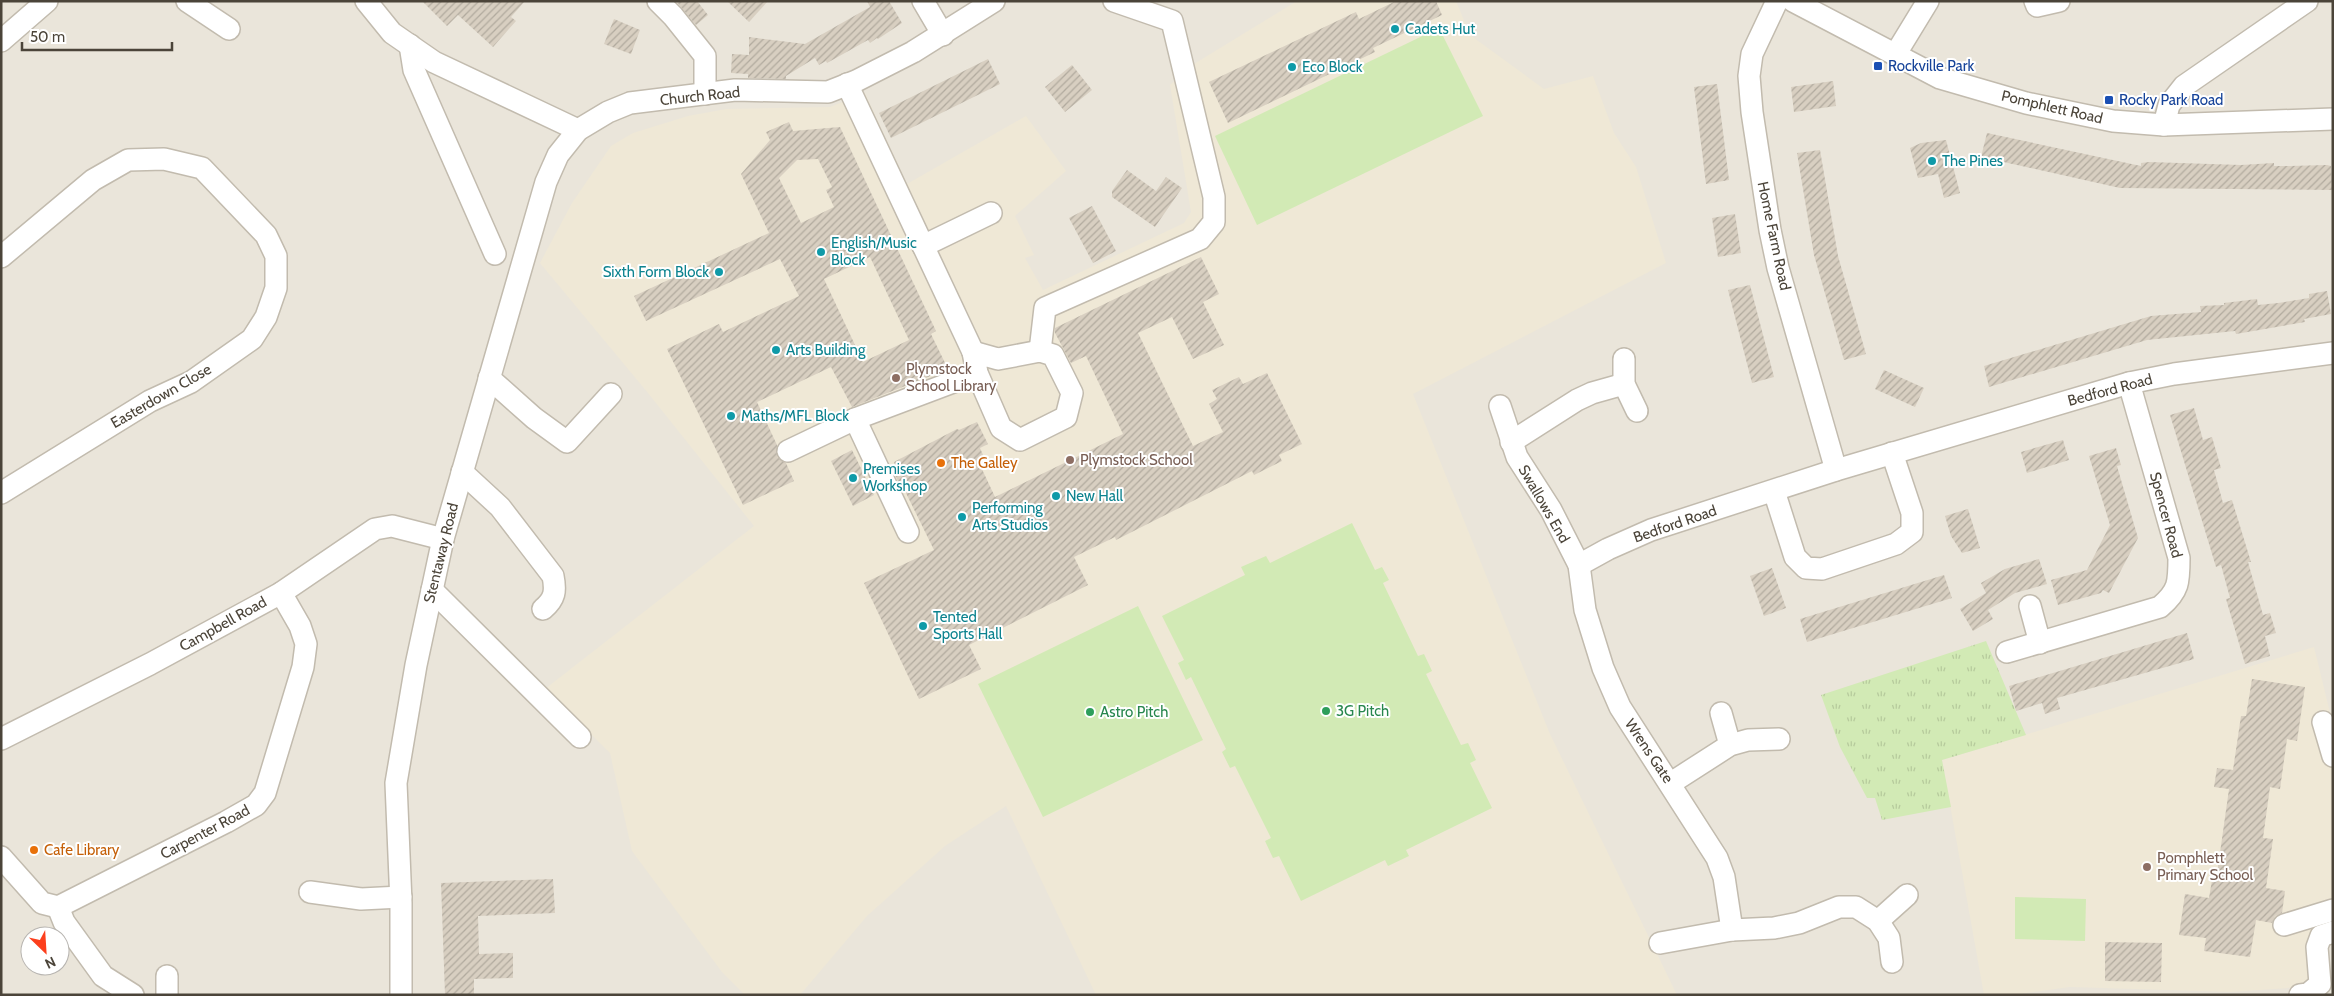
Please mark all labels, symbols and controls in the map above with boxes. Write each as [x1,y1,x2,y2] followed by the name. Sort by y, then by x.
[22,20,172,52] scale bar
[1405,20,1475,38] place label: Cadets Hut
[1389,23,1401,35] marker: Cadets Hut
[30,28,65,46] text: 50 m
[1888,57,1974,75] place label: Rockville Park
[1302,58,1363,76] place label: Eco Block
[1872,60,1884,72] marker: Rockville Park
[1286,61,1298,73] marker: Eco Block
[659,83,741,109] street label: Church Road
[2000,87,2104,127] street label: Pomphlett Road
[2119,91,2223,109] place label: Rocky Park Road
[2103,94,2115,106] marker: Rocky Park Road
[1942,152,2003,170] place label: The Pines
[1926,155,1938,167] marker: The Pines
[1754,180,1794,292] street label: Home Farm Road
[831,234,917,269] place label: English/Music Block
[815,246,827,258] marker: English/Music Block
[603,263,709,281] place label: Sixth Form Block
[713,266,725,278] marker: Sixth Form Block
[786,341,866,359] place label: Arts Building
[770,344,782,356] marker: Arts Building
[108,360,215,432] street label: Easterdown Close
[906,360,997,395] place label: Plymstock School Library
[2066,370,2154,410] street label: Bedford Road
[890,372,902,384] marker: Plymstock School Library
[741,407,849,425] place label: Maths/MFL Block
[725,410,737,422] marker: Maths/MFL Block
[1080,451,1193,469] place label: Plymstock School
[951,454,1018,472] place label: The Galley
[1064,454,1076,466] marker: Plymstock School
[935,457,947,469] marker: The Galley
[863,460,927,495] place label: Premises Workshop
[1514,462,1574,546] street label: Swallows End
[2146,470,2186,560] street label: Spencer Road
[847,472,859,484] marker: Premises Workshop
[1066,487,1123,505] place label: New Hall
[1050,490,1062,502] marker: New Hall
[972,499,1048,534] place label: Performing Arts Studios
[420,501,462,605] street label: Stentaway Road
[1631,501,1719,547] street label: Bedford Road
[956,511,968,523] marker: Performing Arts Studios
[176,593,270,655] street label: Campbell Road
[933,608,1003,643] place label: Tented Sports Hall
[917,620,929,632] marker: Tented Sports Hall
[1336,702,1389,720] place label: 3G Pitch
[1100,703,1168,721] place label: Astro Pitch
[1320,705,1332,717] marker: 3G Pitch
[1084,706,1096,718] marker: Astro Pitch
[1621,715,1677,787] street label: Wrens Gate
[157,801,253,863] street label: Carpenter Road
[44,841,120,859] place label: Cafe Library
[28,844,40,856] marker: Cafe Library
[2157,849,2254,884] place label: Pomphlett Primary School
[2141,861,2153,873] marker: Pomphlett Primary School
[20,926,70,976] north arrow
[42,953,59,973] text: N

